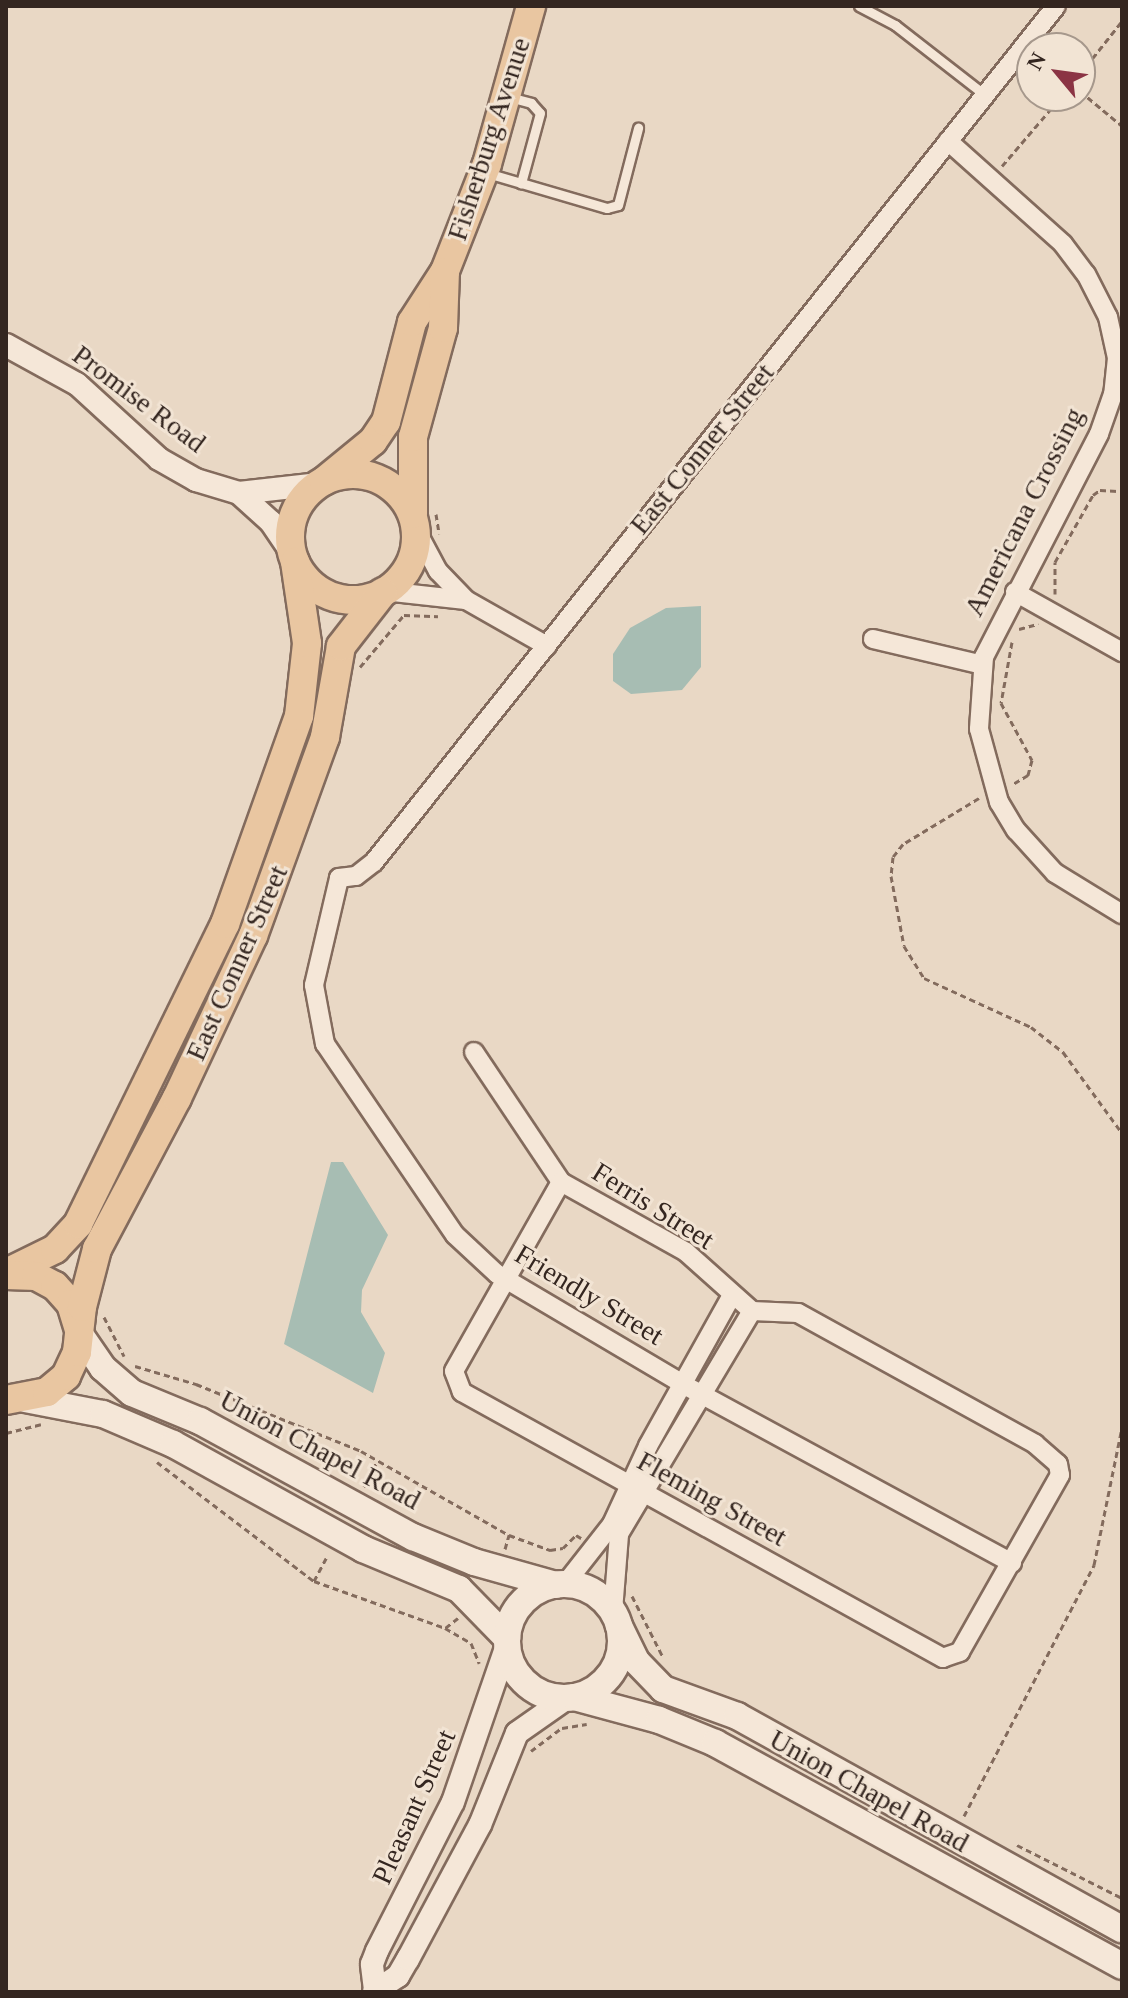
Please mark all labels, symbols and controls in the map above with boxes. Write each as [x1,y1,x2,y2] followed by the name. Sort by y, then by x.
[1016,32,1096,112] north arrow
[440,33,538,245] street label: Fisherburg Avenue
[1022,48,1051,74] text: N
[66,338,212,460] street label: Promise Road
[623,357,781,541] street label: East Conner Street
[957,402,1091,622] street label: Americana Crossing
[179,860,295,1066] street label: East Conner Street
[586,1155,720,1257] street label: Ferris Street
[509,1238,669,1352] street label: Friendly Street
[214,1383,426,1517] street label: Union Chapel Road
[631,1444,793,1554] street label: Fleming Street
[764,1722,974,1860] street label: Union Chapel Road
[365,1725,463,1889] street label: Pleasant Street

